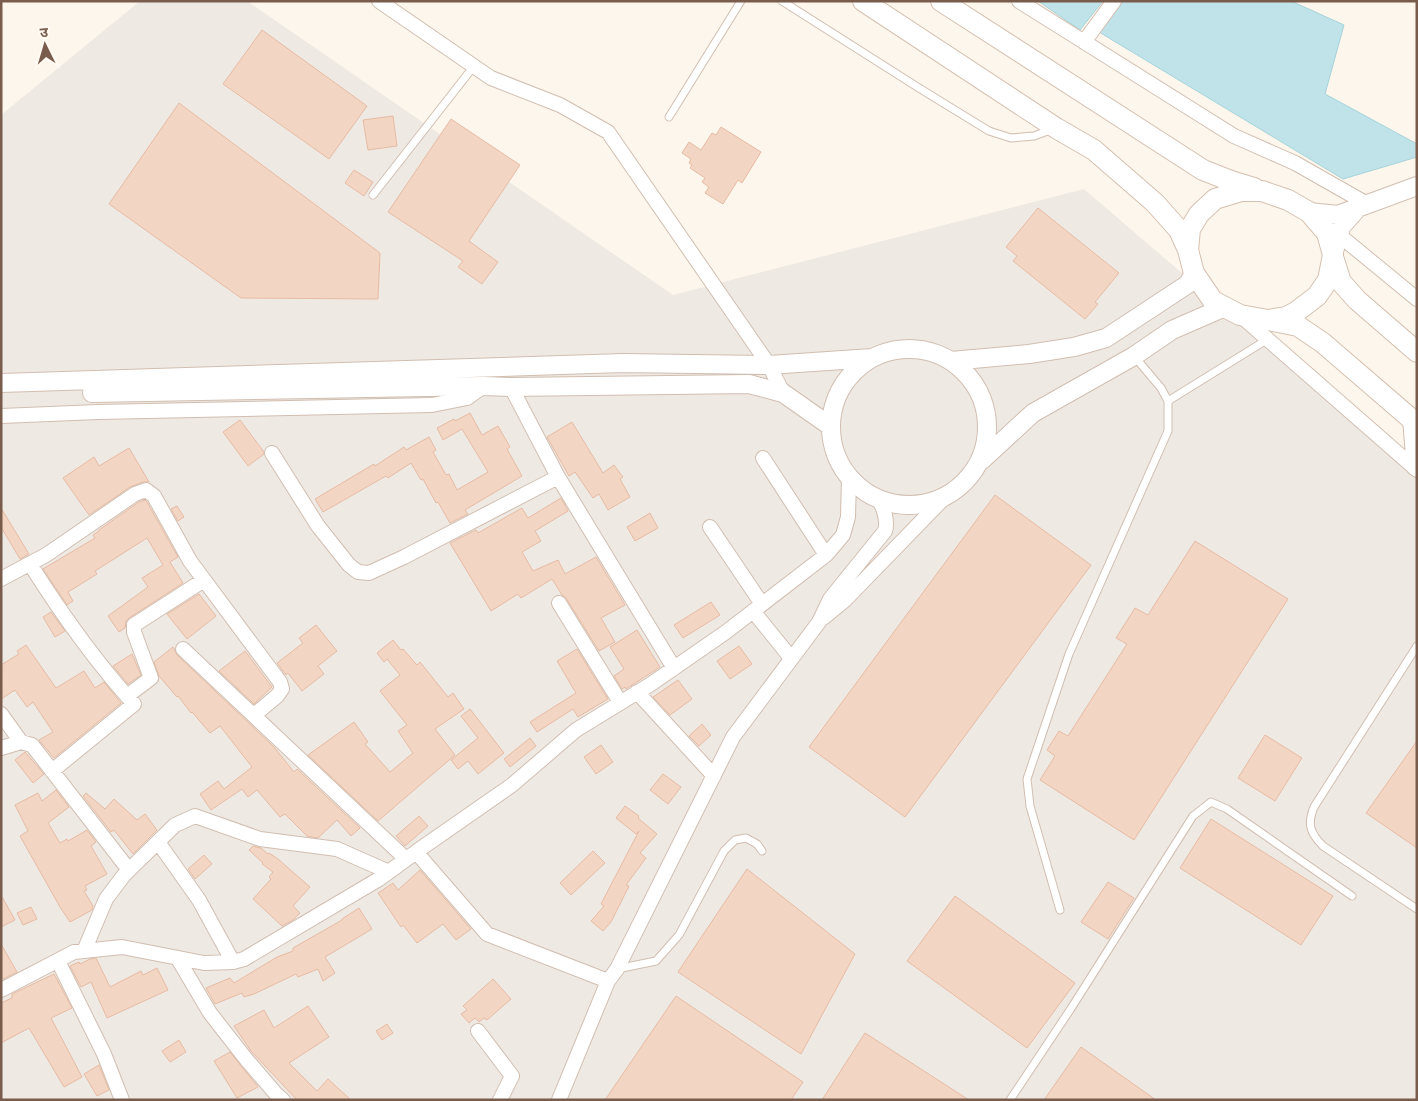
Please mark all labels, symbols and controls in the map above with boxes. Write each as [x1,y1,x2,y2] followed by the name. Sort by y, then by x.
[20,20,70,70] north arrow
[39,24,50,41] text: उ

